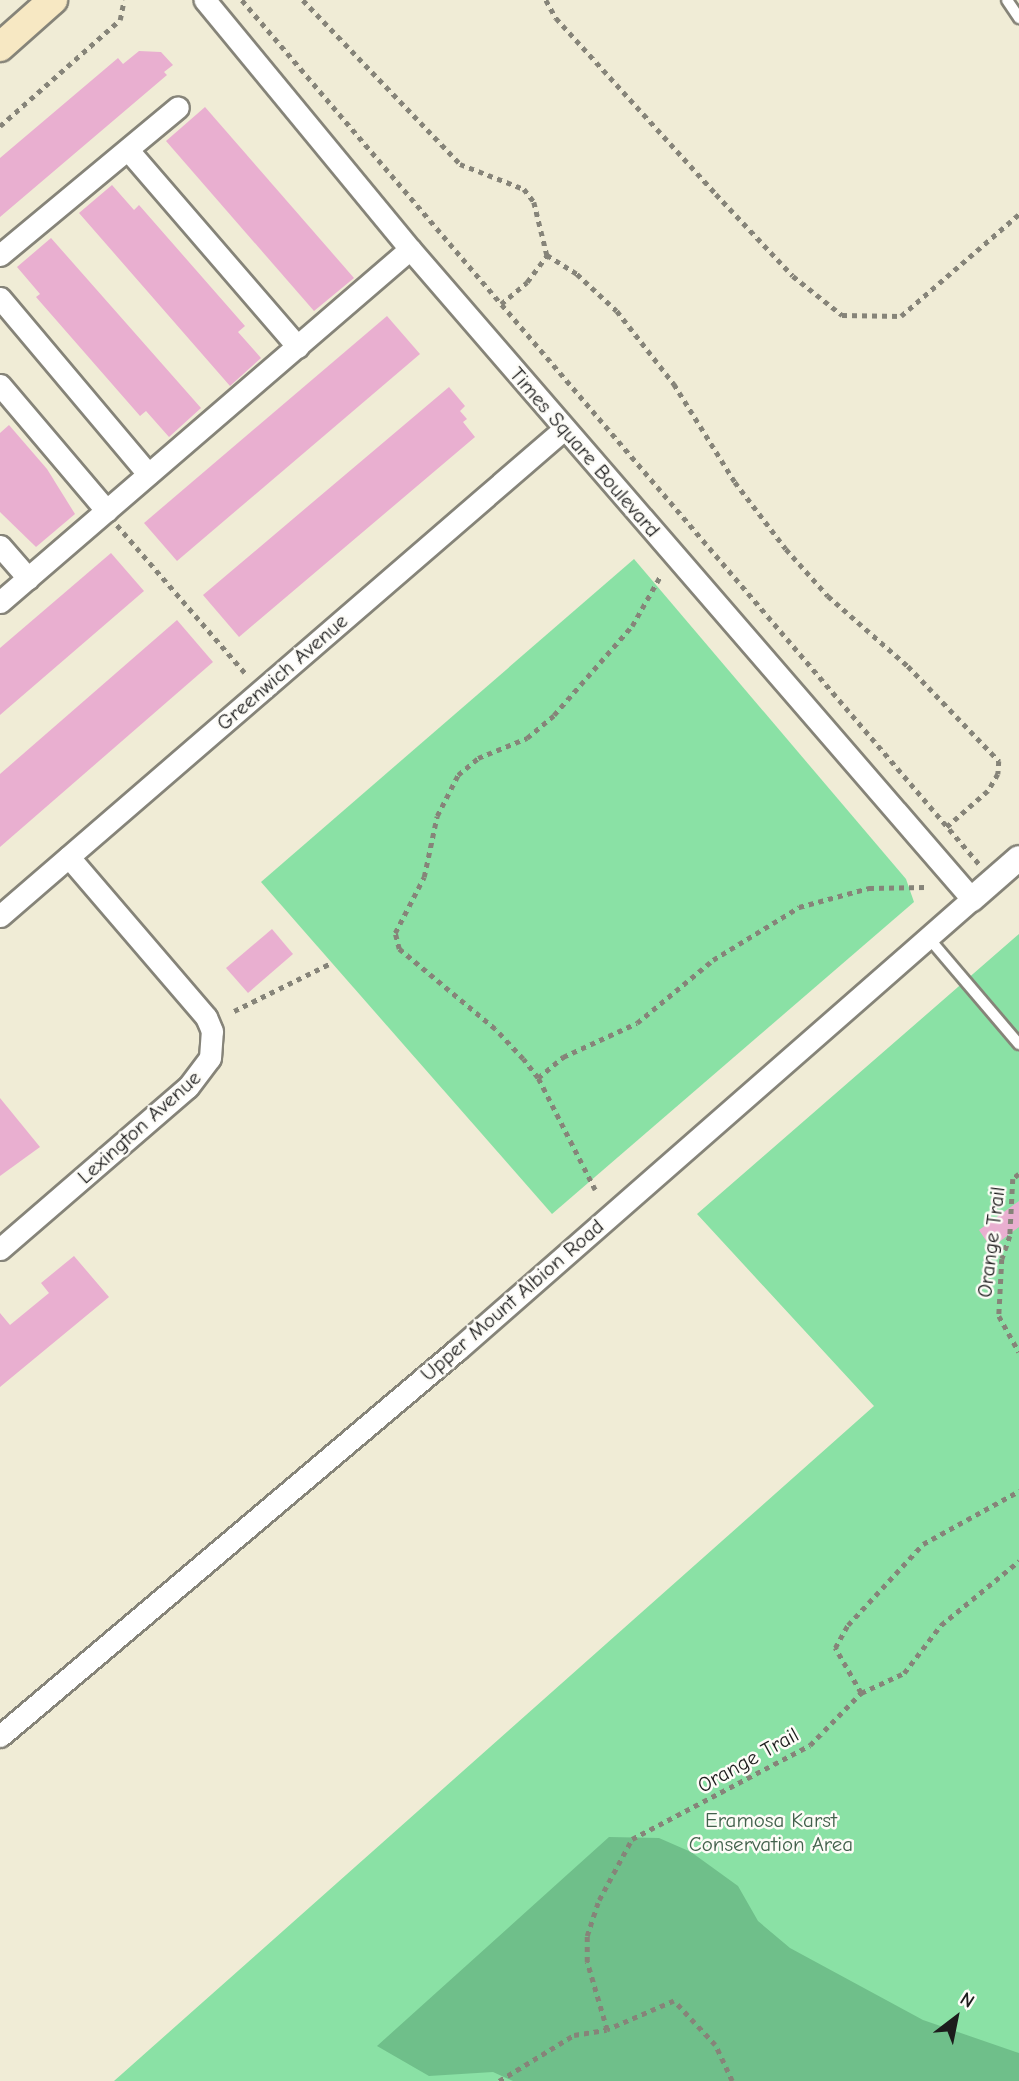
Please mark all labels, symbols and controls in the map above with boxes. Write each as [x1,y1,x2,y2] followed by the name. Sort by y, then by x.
[504,362,666,542] street label: Times Square Boulevard
[211,608,353,736] street label: Greenwich Avenue
[72,1065,206,1189] street label: Lexington Avenue
[972,1185,1010,1299] street label: Orange Trail
[415,1214,609,1386] street label: Upper Mount Albion Road
[693,1722,803,1798] street label: Orange Trail
[689,1807,853,1857] park label: Eramosa Karst Conservation Area
[921,1983,991,2053] north arrow
[956,1988,978,2013] text: N

